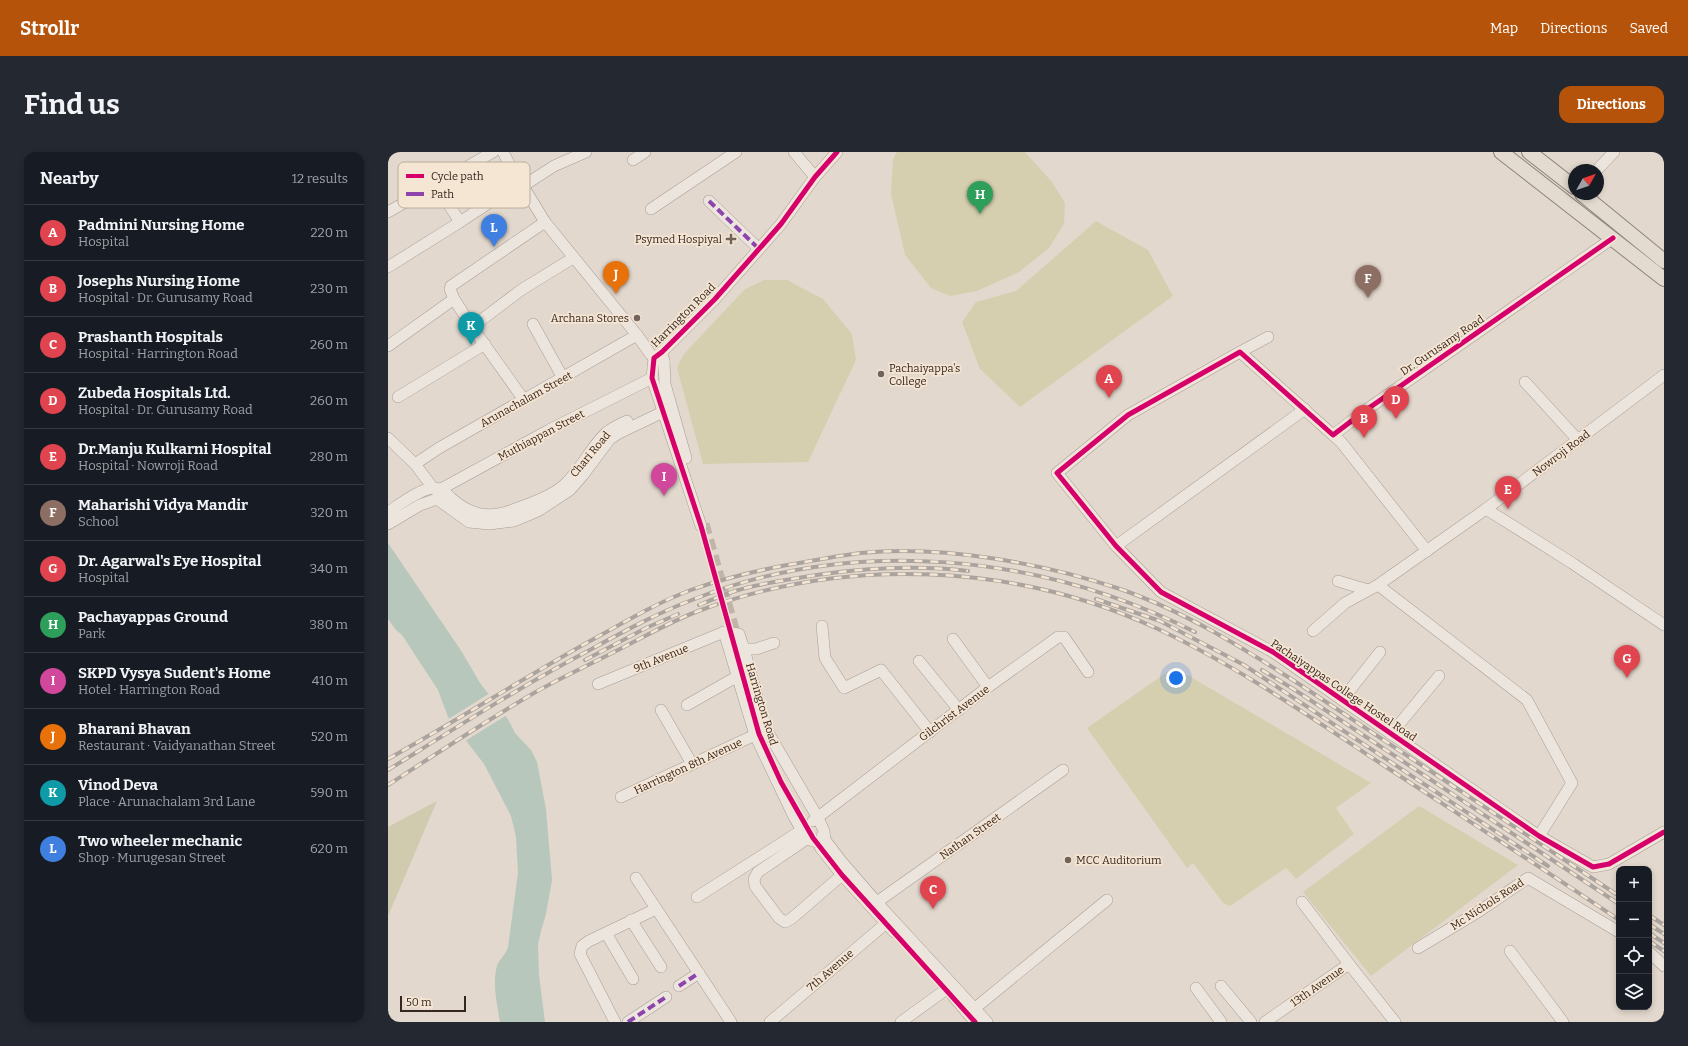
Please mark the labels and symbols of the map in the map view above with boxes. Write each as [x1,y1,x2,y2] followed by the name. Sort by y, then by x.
[398,162,530,208] legend
[1568,164,1604,200] north arrow
[431,170,484,183] text: Cycle path
[967,181,993,214] pin: H
[431,188,454,201] text: Path
[481,214,507,247] pin: L
[635,233,722,246] place label: Psymed Hospiyal
[725,233,737,245] marker: Psymed Hospiyal
[603,261,629,294] pin: J
[1355,265,1381,298] pin: F
[649,280,719,350] street label: Harrington Road
[458,312,484,345] pin: K
[551,312,629,325] place label: Archana Stores
[1398,312,1487,378] street label: Dr. Gurusamy Road
[632,313,642,323] marker: Archana Stores
[889,362,960,388] place label: Pachaiyappa's College
[1096,365,1122,398] pin: A
[478,369,575,430] street label: Arunachalam Street
[876,369,886,379] marker: Pachaiyappa's College
[1383,386,1409,419] pin: D
[1351,405,1377,438] pin: B
[496,407,587,464] street label: Muthiappan Street
[1530,427,1593,479] street label: Nowroji Road
[568,428,614,480] street label: Chari Road
[651,463,677,496] pin: I
[1495,476,1521,509] pin: E
[1268,637,1419,744] street label: Pachaiyappas College Hostel Road
[632,642,691,675] street label: 9th Avenue
[1614,645,1640,678] pin: G
[743,661,780,747] street label: Harrington Road
[1166,668,1186,688] your location
[916,683,992,744] street label: Gilchrist Avenue
[632,736,744,797] street label: Harrington 8th Avenue
[937,811,1003,862] street label: Nathan Street
[1076,854,1162,867] place label: MCC Auditorium
[1063,855,1073,865] marker: MCC Auditorium
[920,876,946,909] pin: C
[1448,876,1527,933] street label: Mc Nichols Road
[805,947,856,994] street label: 7th Avenue
[1288,963,1346,1010] street label: 13th Avenue
[400,994,466,1013] scale bar

